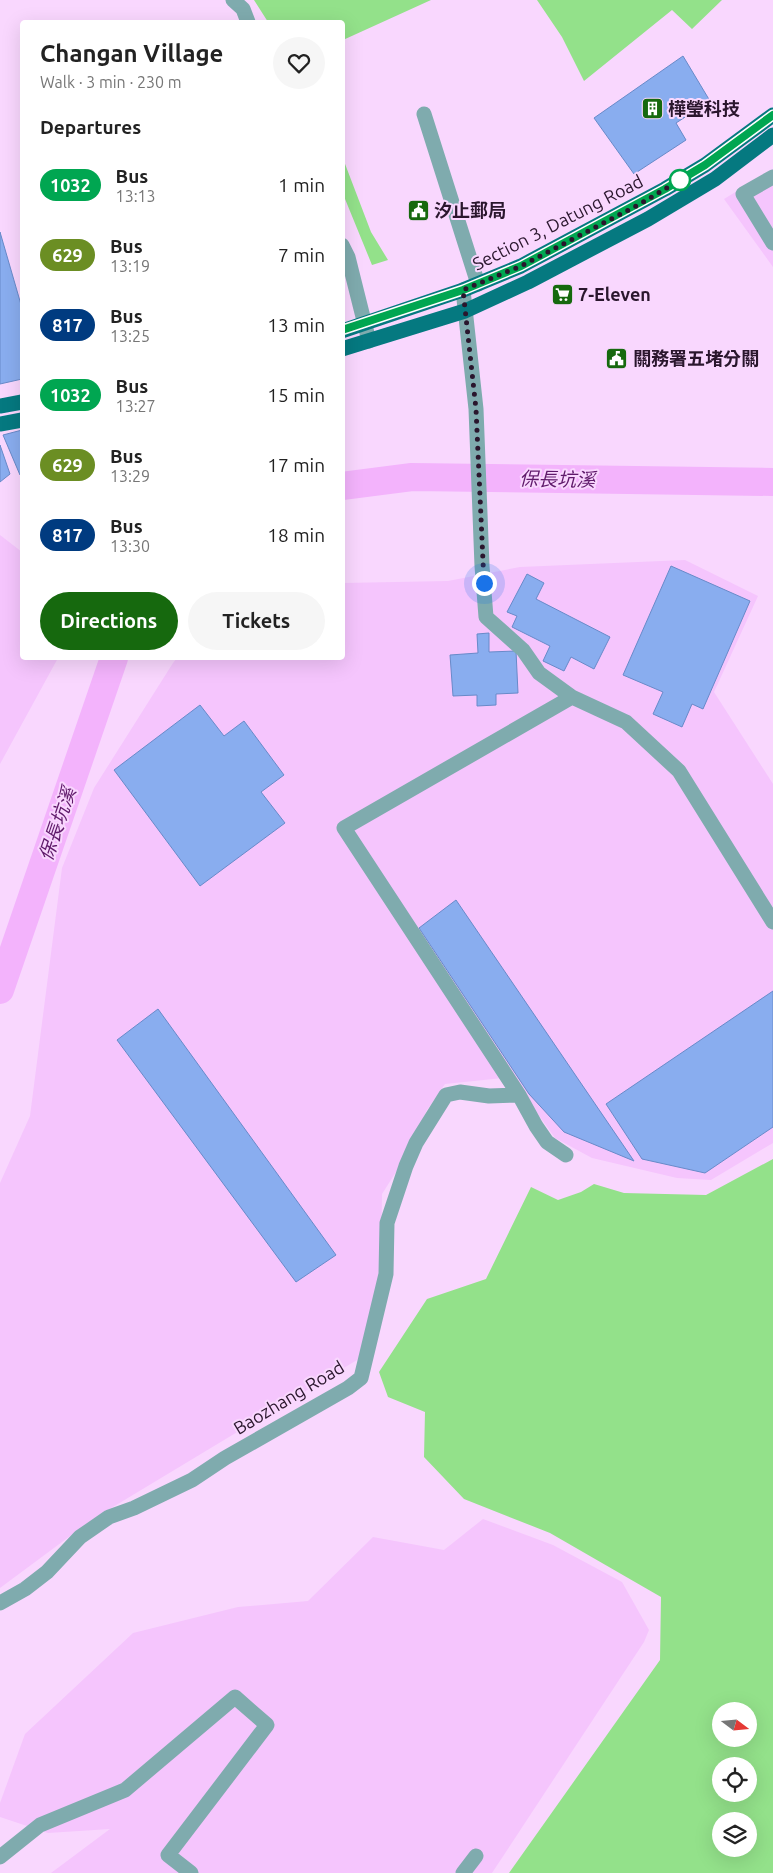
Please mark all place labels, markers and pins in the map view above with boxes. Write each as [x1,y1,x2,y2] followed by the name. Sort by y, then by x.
[640,97,664,121] building icon: 樺瑩科技
[668,98,740,118] place label: 樺瑩科技
[669,169,691,191] unlabelled marker
[406,199,430,223] public building icon: 汐止郵局
[434,200,506,220] place label: 汐止郵局
[550,283,574,307] supermarket icon: 7-Eleven
[578,284,651,304] place label: 7-Eleven
[605,347,629,371] public building icon: 關務署五堵分關
[633,348,759,368] place label: 關務署五堵分關

